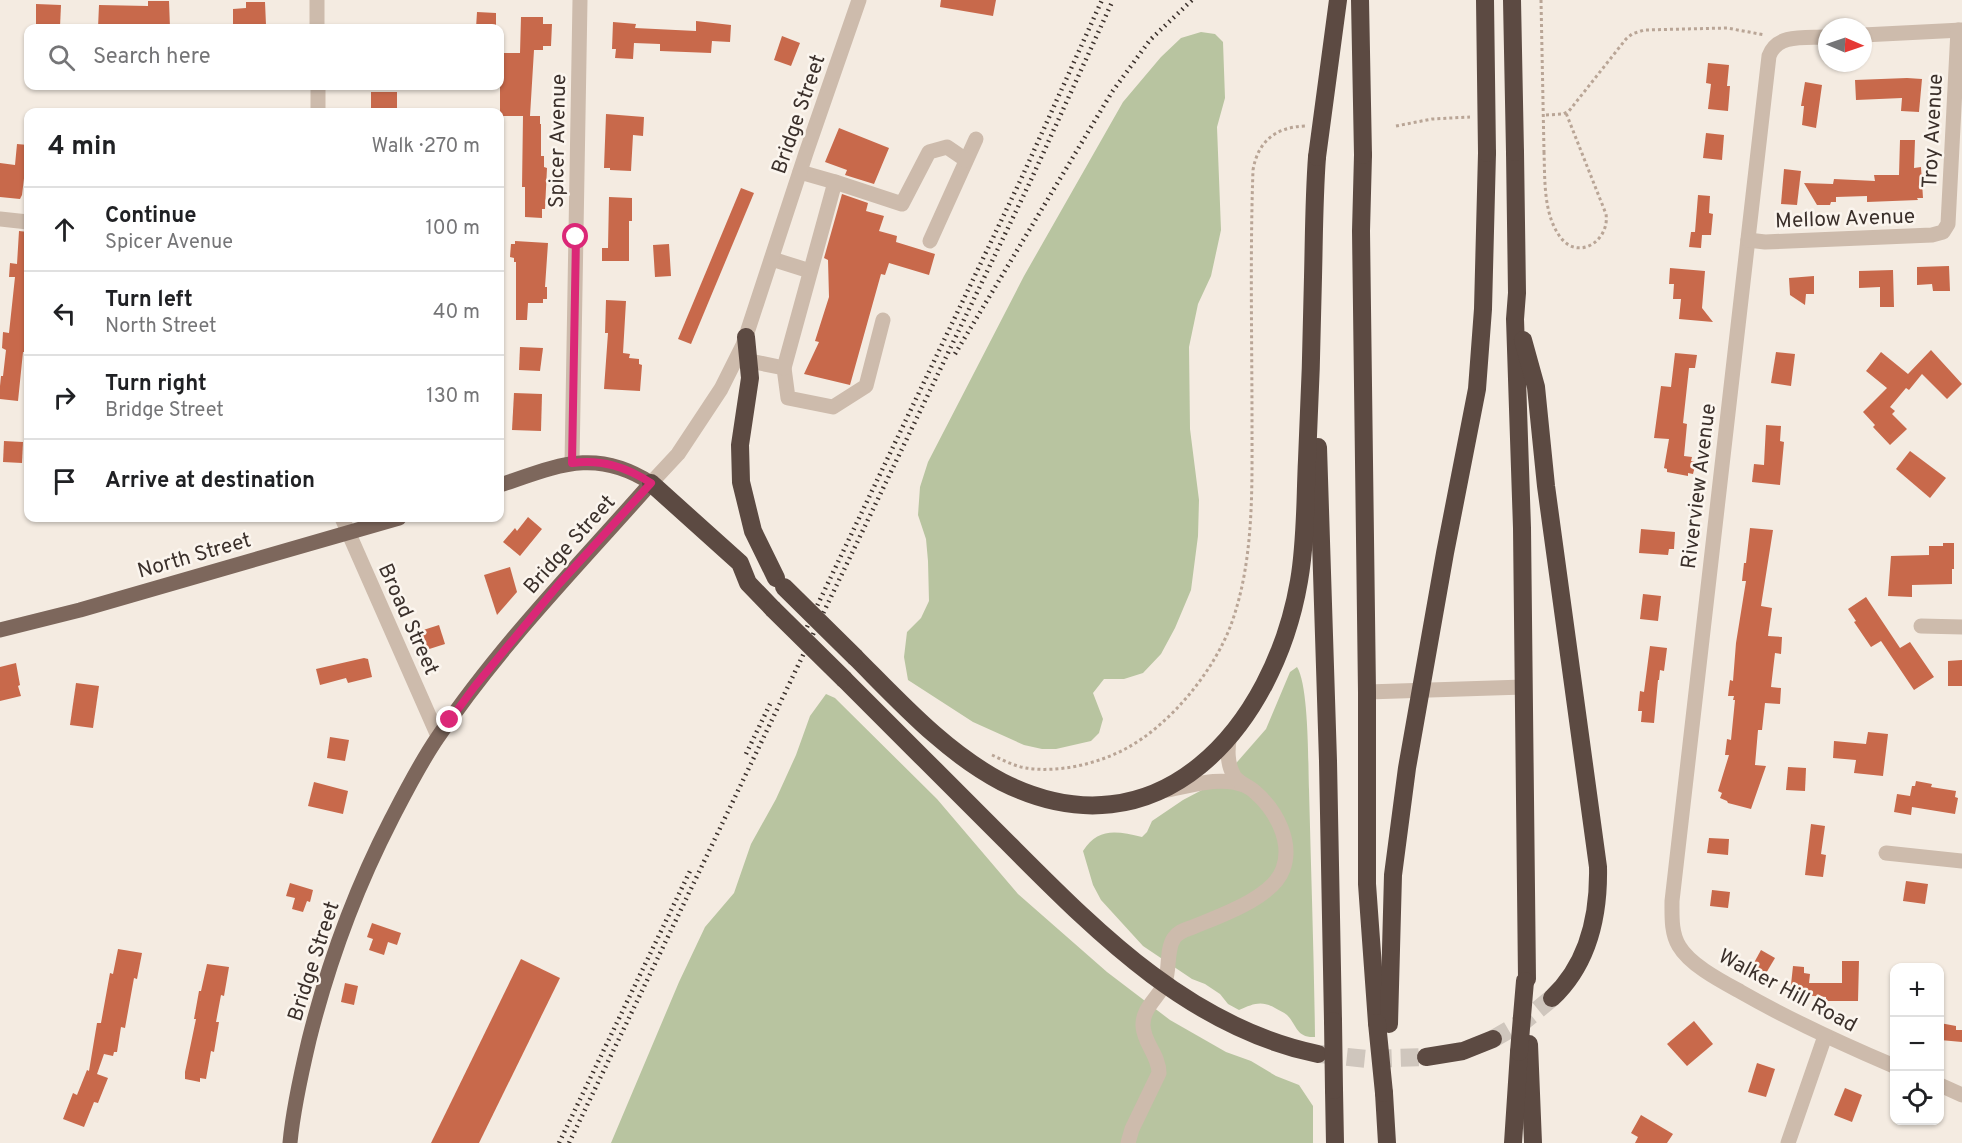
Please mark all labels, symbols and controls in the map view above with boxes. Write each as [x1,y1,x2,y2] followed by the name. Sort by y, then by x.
[1818,18,1872,72] north arrow
[24,24,504,90] search box
[45,41,78,74] icon: search
[93,44,211,71] text: Search here
[766,51,832,178] street label: Bridge Street
[1917,73,1950,189] street label: Troy Avenue
[544,74,573,208] street label: Spicer Avenue
[48,131,117,164] text: 4 min
[372,134,480,160] text: Walk · 270 m
[105,203,196,230] text: Continue
[1775,204,1916,235] street label: Mellow Avenue
[48,213,81,246] icon: ahead
[425,216,480,242] text: 100 m
[562,223,588,249] route start
[105,230,233,256] text: Spicer Avenue
[105,287,193,314] text: Turn left
[48,297,81,330] icon: left
[433,300,480,326] text: 40 m
[105,314,217,340] text: North Street
[105,371,207,398] text: Turn right
[48,381,81,414] icon: right
[426,384,480,410] text: 130 m
[105,398,224,424] text: Bridge Street
[1676,402,1723,570] street label: Riverview Avenue
[48,465,81,498] icon: arrive
[105,468,315,495] text: Arrive at destination
[518,490,622,600] street label: Bridge Street
[134,527,254,586] street label: North Street
[371,560,444,680] street label: Broad Street
[436,706,462,732] route end
[282,898,347,1025] street label: Bridge Street
[1713,943,1861,1039] street label: Walker Hill Road
[1890,963,1944,1125] map controls
[1890,963,1944,1017] button: +
[1890,1017,1944,1071] button: −
[1890,1071,1944,1125] button: locate

